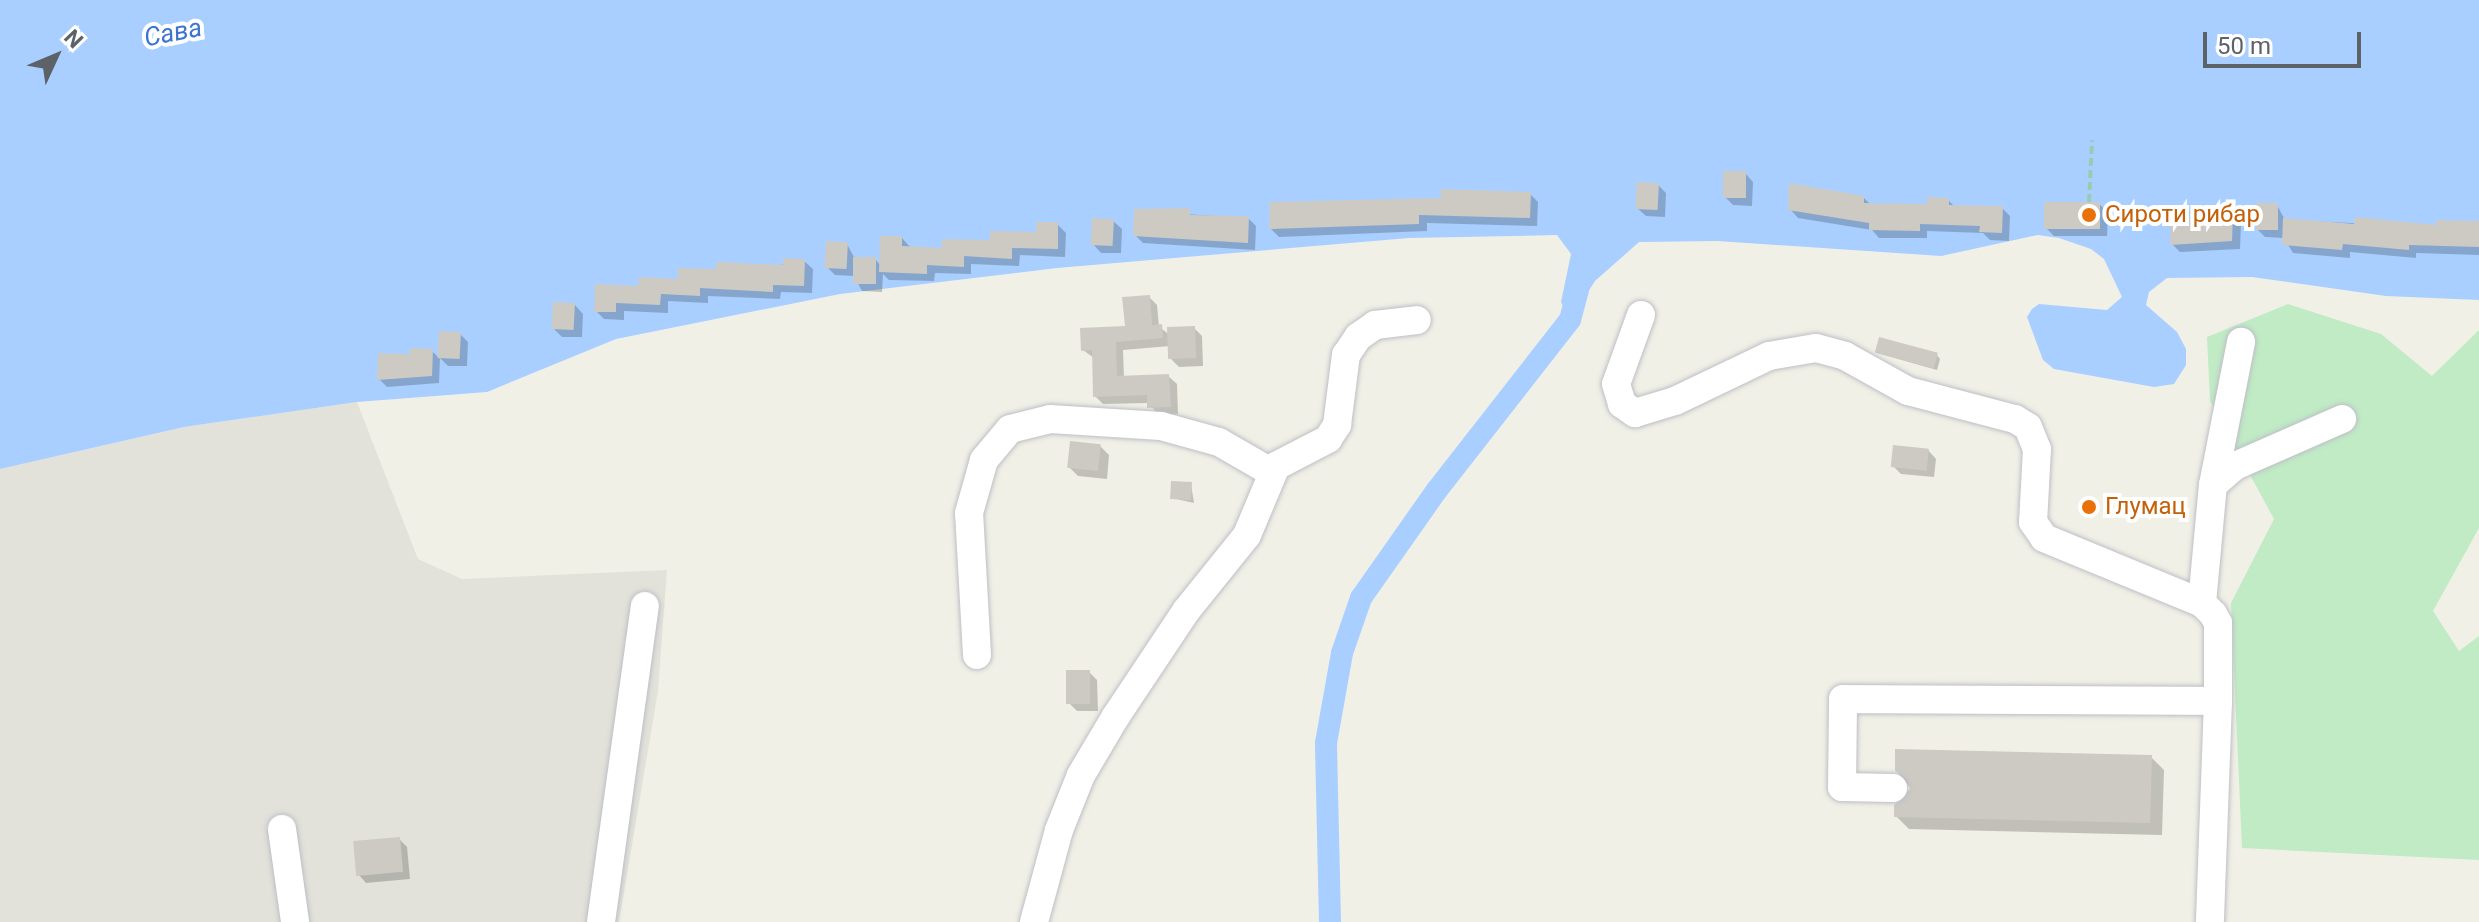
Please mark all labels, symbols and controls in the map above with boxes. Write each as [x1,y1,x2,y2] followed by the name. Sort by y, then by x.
[141,12,205,54] water label: Сава
[16,16,96,96] north arrow
[2207,16,2365,66] scale bar
[59,25,88,53] text: N
[2217,32,2271,60] text: 50 m
[2105,201,2260,229] place label: Сироти рибар
[2080,206,2098,224] marker: Сироти рибар
[2105,493,2186,521] place label: Глумац
[2080,498,2098,516] marker: Глумац

